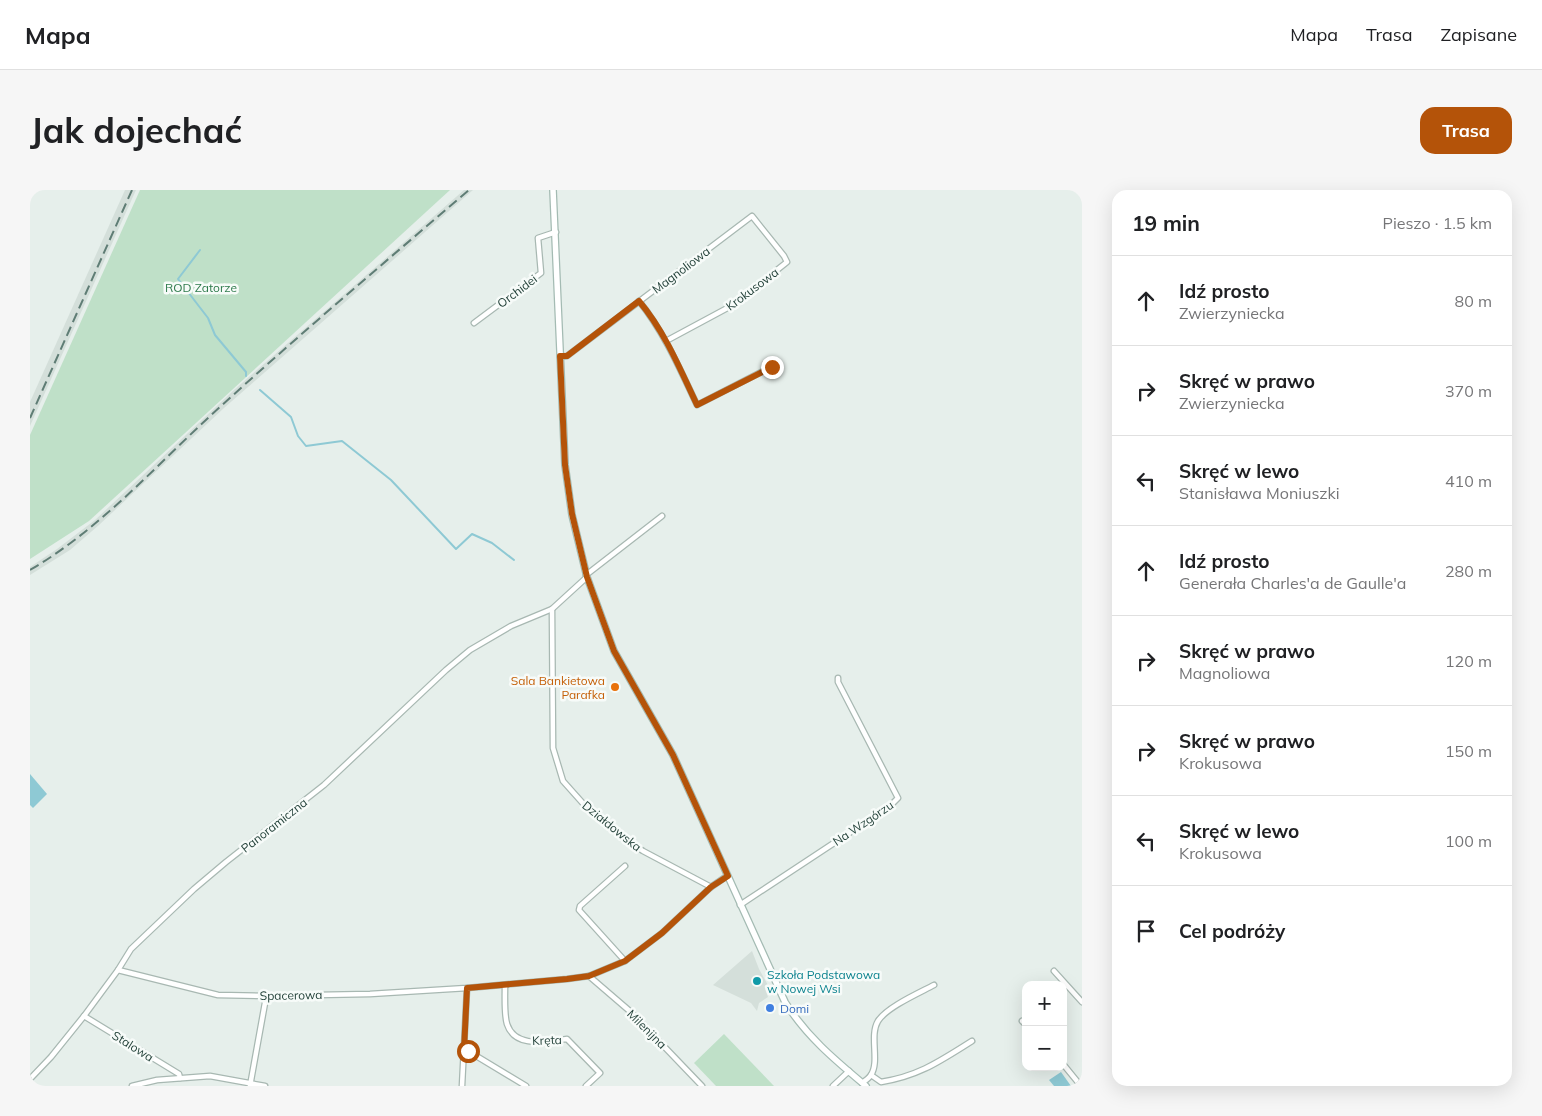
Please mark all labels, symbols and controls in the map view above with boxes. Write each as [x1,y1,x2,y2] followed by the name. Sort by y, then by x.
[25,20,91,50] text: Mapa
[1290,23,1338,46] text: Mapa
[1366,23,1413,46] text: Trasa
[1441,23,1517,46] text: Zapisane
[1420,107,1512,154] button: Trasa
[30,108,242,152] text: Jak dojechać
[1132,210,1200,236] text: 19 min
[1383,213,1492,233] text: Pieszo · 1.5 km
[649,243,713,297] street label: Magnoliowa
[723,264,781,314] street label: Krokusowa
[494,271,540,311] street label: Orchidei
[1179,279,1270,303] text: Idź prosto
[165,280,237,295] park label: ROD Zatorze
[1132,287,1160,315] icon: ahead
[1455,291,1492,311] text: 80 m
[1179,303,1285,323] text: Zwierzyniecka
[761,356,784,379] route end
[1179,369,1315,393] text: Skręć w prawo
[1132,377,1160,405] icon: right
[1445,381,1492,401] text: 370 m
[1179,393,1285,413] text: Zwierzyniecka
[1179,459,1299,483] text: Skręć w lewo
[1132,467,1160,495] icon: left
[1445,471,1492,491] text: 410 m
[1179,483,1340,503] text: Stanisława Moniuszki
[1179,549,1270,573] text: Idź prosto
[1132,557,1160,585] icon: ahead
[1445,561,1492,581] text: 280 m
[1179,573,1406,593] text: Generała Charles'a de Gaulle'a
[1179,639,1315,663] text: Skręć w prawo
[1132,647,1160,675] icon: right
[1445,651,1492,671] text: 120 m
[1179,663,1270,683] text: Magnoliowa
[511,673,605,702] place label: Sala Bankietowa Parafka
[609,681,621,693] marker: Sala Bankietowa Parafka
[1179,729,1315,753] text: Skręć w prawo
[1132,737,1160,765] icon: right
[1445,741,1492,761] text: 150 m
[1179,753,1262,773] text: Krokusowa
[238,794,310,856] street label: Panoramiczna
[830,797,896,849] street label: Na Wzgórzu
[579,798,645,854] street label: Działdowska
[1179,819,1299,843] text: Skręć w lewo
[1132,827,1160,855] icon: left
[1445,831,1492,851] text: 100 m
[1179,843,1262,863] text: Krokusowa
[1132,917,1160,945] icon: arrive
[1179,919,1285,943] text: Cel podróży
[767,967,880,996] place label: Szkoła Podstawowa w Nowej Wsi
[751,975,763,987] marker: Szkoła Podstawowa w Nowej Wsi
[1022,981,1067,1071] map controls
[1022,981,1067,1026] button: +
[259,987,323,1003] street label: Spacerowa
[780,1001,809,1016] place label: Domi
[764,1002,776,1014] marker: Domi
[624,1006,670,1052] street label: Milenijna
[1022,1026,1067,1071] button: −
[110,1027,156,1065] street label: Stalowa
[532,1032,562,1048] street label: Kręta
[457,1040,480,1063] route start

